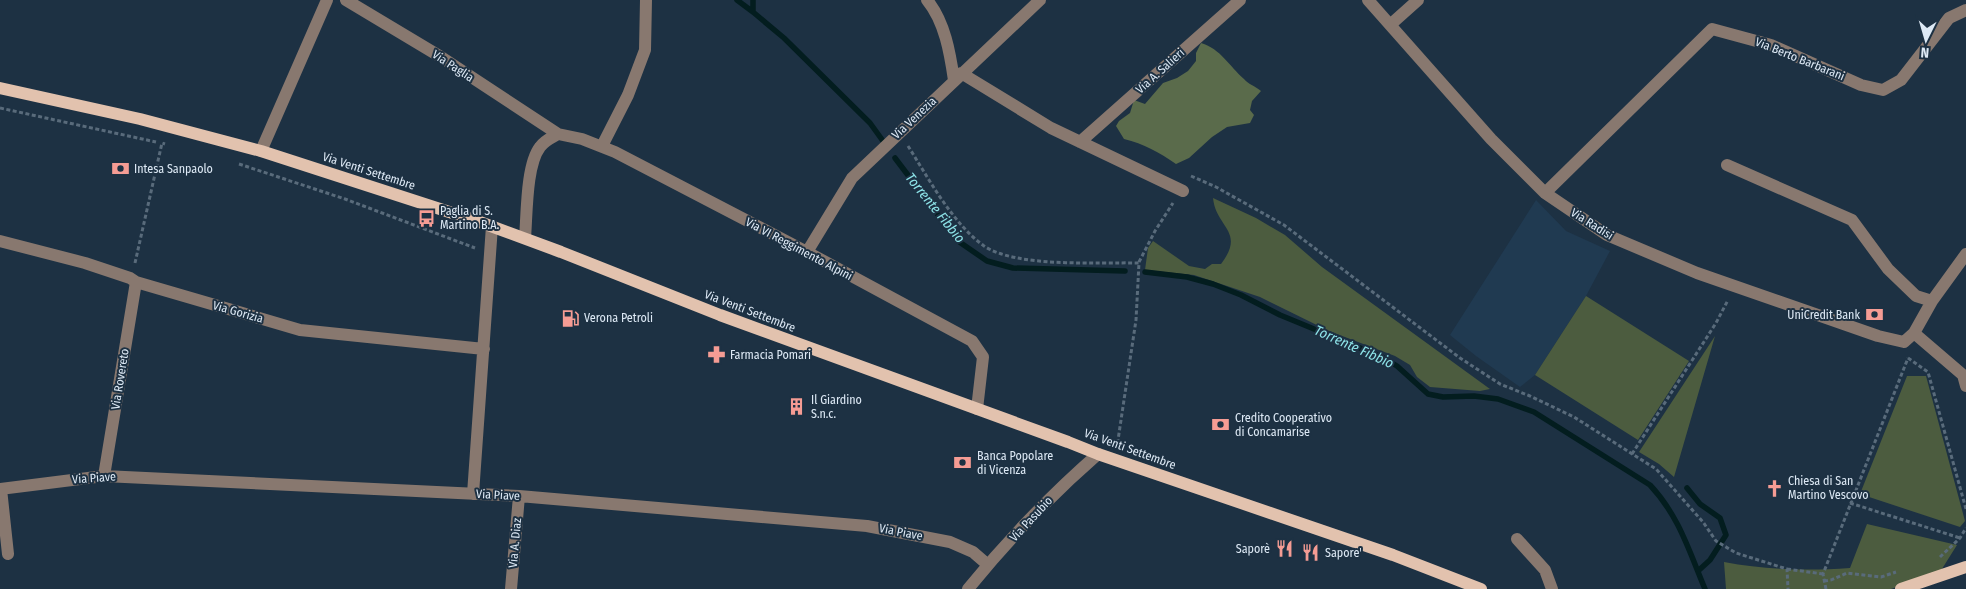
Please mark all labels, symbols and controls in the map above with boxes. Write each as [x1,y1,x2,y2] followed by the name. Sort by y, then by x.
[1901,15,1951,65] north arrow
[1753,35,1847,83] street label: Via Berto Barbarani
[1920,44,1930,61] text: N
[1133,46,1187,96] street label: Via A. Salieri
[429,47,477,85] street label: Via Paglia
[889,94,939,142] street label: Via Venezia
[321,149,417,193] street label: Via Venti Settembre
[110,159,130,179] bank icon: Intesa Sanpaolo
[134,162,213,176] place label: Intesa Sanpaolo
[902,170,968,246] water label: Torrente Fibbio
[440,204,500,232] place label: Paglia di S. Martino B.A.
[1568,205,1616,243] street label: Via Radisi
[416,208,436,228] bus stop icon: Paglia di S. Martino B.A.
[743,215,855,283] street label: Via VI Reggimento Alpini
[702,287,798,335] street label: Via Venti Settembre
[211,298,265,326] street label: Via Gorizia
[1864,305,1884,325] bank icon: UniCredit Bank
[560,308,580,328] fuel station icon: Verona Petroli
[1787,308,1860,322] place label: UniCredit Bank
[584,311,653,325] place label: Verona Petroli
[1312,322,1396,372] water label: Torrente Fibbio
[706,345,726,365] pharmacy icon: Farmacia Pomari
[108,348,132,410] street label: Via Rovereto
[730,348,811,362] place label: Farmacia Pomari
[811,393,862,421] place label: Il Giardino S.n.c.
[787,397,807,417] building icon: Il Giardino S.n.c.
[1235,411,1332,439] place label: Credito Cooperativo di Concamarise
[1211,415,1231,435] bank icon: Credito Cooperativo di Concamarise
[1082,426,1178,472] street label: Via Venti Settembre
[977,449,1053,477] place label: Banca Popolare di Vicenza
[953,453,973,473] bank icon: Banca Popolare di Vicenza
[72,469,117,487] street label: Via Piave
[1788,474,1869,502] place label: Chiesa di San Martino Vescovo
[1764,478,1784,498] church icon: Chiesa di San Martino Vescovo
[476,487,520,503] street label: Via Piave
[1007,494,1055,544] street label: Via Pasubio
[506,517,524,569] street label: Via A. Diaz
[878,521,924,543] street label: Via Piave
[1274,539,1294,559] restaurant icon: Saporè
[1236,542,1270,556] place label: Saporè
[1301,543,1321,563] restaurant icon: Sapore'
[1325,546,1362,560] place label: Sapore'

